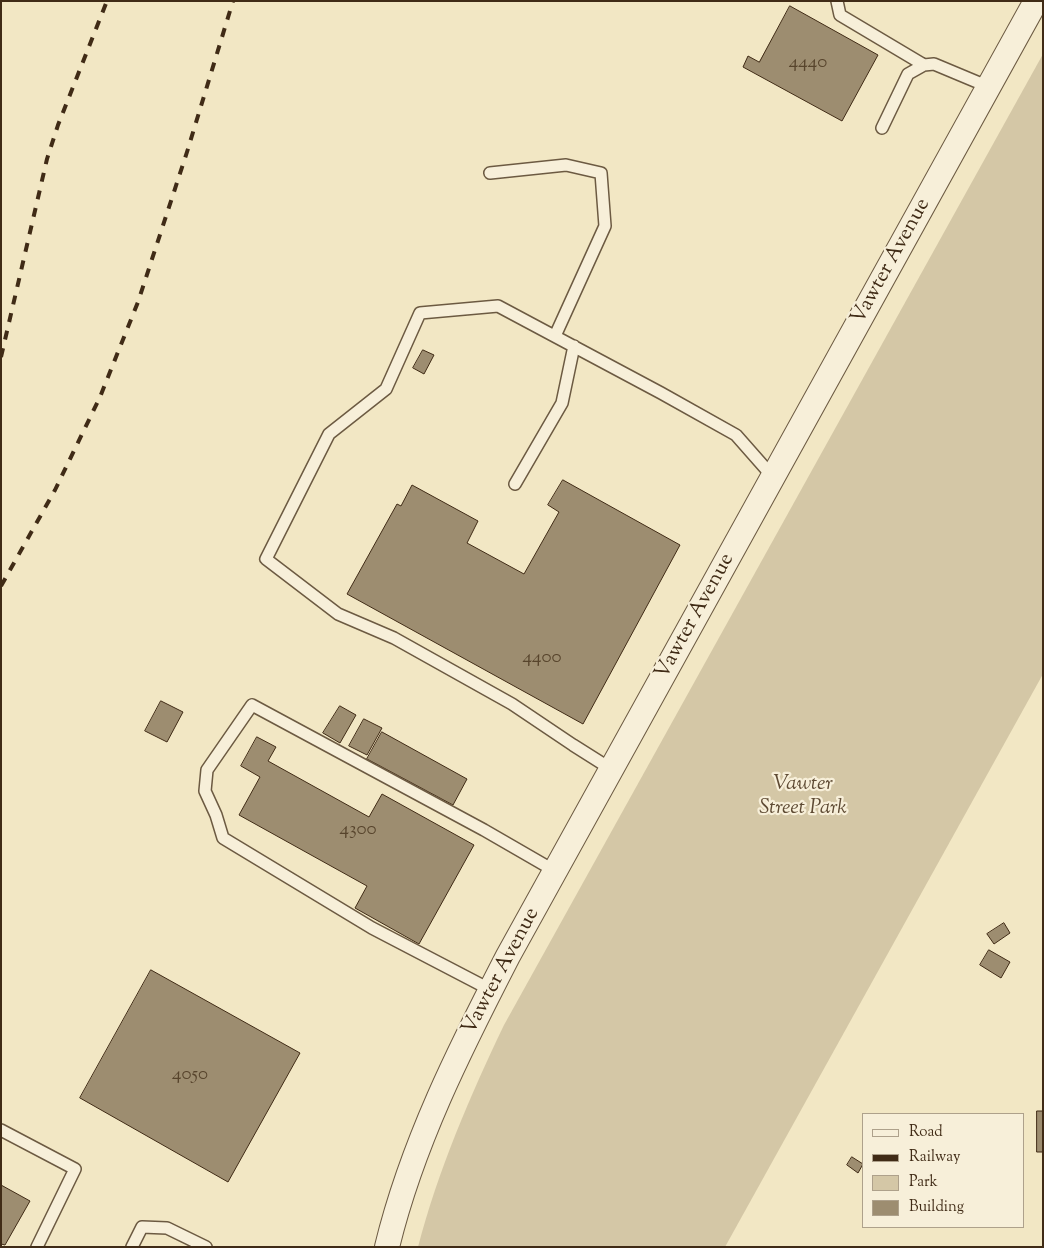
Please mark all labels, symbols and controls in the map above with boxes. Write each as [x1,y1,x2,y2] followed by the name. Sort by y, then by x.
[789,53,827,75] house number: 4440
[847,195,937,329] street label: Vawter Avenue
[651,550,741,684] street label: Vawter Avenue
[522,648,562,670] house number: 4400
[759,772,847,822] park label: Vawter Street Park
[339,820,377,842] house number: 4300
[458,904,546,1040] street label: Vawter Avenue
[172,1065,208,1087] house number: 4050
[862,1113,1024,1228] legend
[909,1122,943,1143] text: Road
[909,1147,960,1168] text: Railway
[909,1172,938,1193] text: Park
[909,1197,964,1218] text: Building

